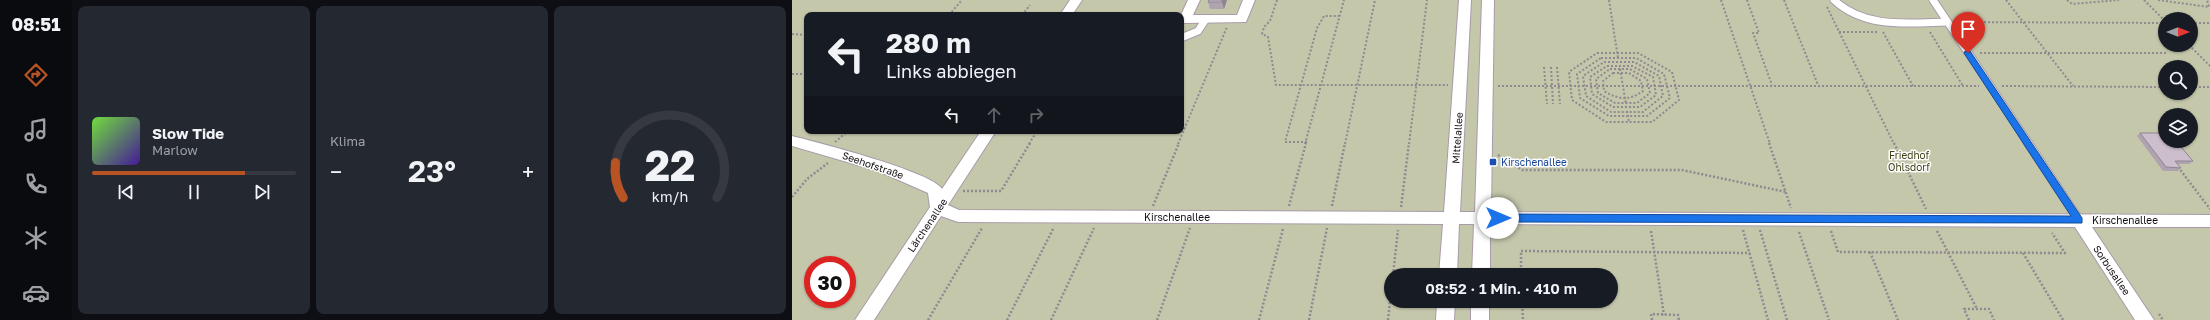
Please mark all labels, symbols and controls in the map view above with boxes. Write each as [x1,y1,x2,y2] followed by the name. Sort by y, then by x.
[1951,12,1985,53] pin
[2158,12,2198,52] north arrow
[2158,12,2198,148] map controls
[11,13,61,35] text: 08:51
[1957,18,1979,40] icon: arrive
[886,26,971,59] text: 280 m
[820,28,872,80] icon: left
[886,60,1017,82] text: Links abbiegen
[2158,60,2198,100] button: search
[22,61,50,89] icon: directions
[941,104,963,126] icon: left
[983,104,1005,126] icon: ahead
[1025,104,1047,126] icon: right
[2158,108,2198,148] button: layers
[1449,112,1465,164] street label: Mittelallee
[22,116,50,144] icon: music
[152,124,224,142] text: Slow Tide
[330,133,365,149] text: Klima
[645,140,695,190] text: 22
[152,142,198,158] text: Marlow
[841,149,905,181] street label: Seehofstraße
[1888,149,1930,173] park label: Friedhof Ohlsdorf
[408,153,456,189] text: 23°
[1501,156,1567,168] place label: Kirschenallee
[1488,157,1498,167] marker: Kirschenallee
[330,158,342,185] text: −
[522,158,534,185] text: +
[22,170,50,198] icon: phone
[115,181,137,203] icon: previous
[183,181,205,203] icon: pause
[251,181,273,203] icon: next
[652,188,688,205] text: km/h
[905,196,950,254] street label: Lärchenallee
[1477,197,1519,239] position arrow
[1144,211,1210,223] street label: Kirschenallee
[2092,214,2158,226] street label: Kirschenallee
[22,224,50,252] icon: climate
[2091,243,2133,297] street label: Sorbusallee
[804,256,856,308] speed limit sign: 30
[22,279,50,307] icon: car
[1425,279,1577,297] text: 08:52 · 1 Min. · 410 m

